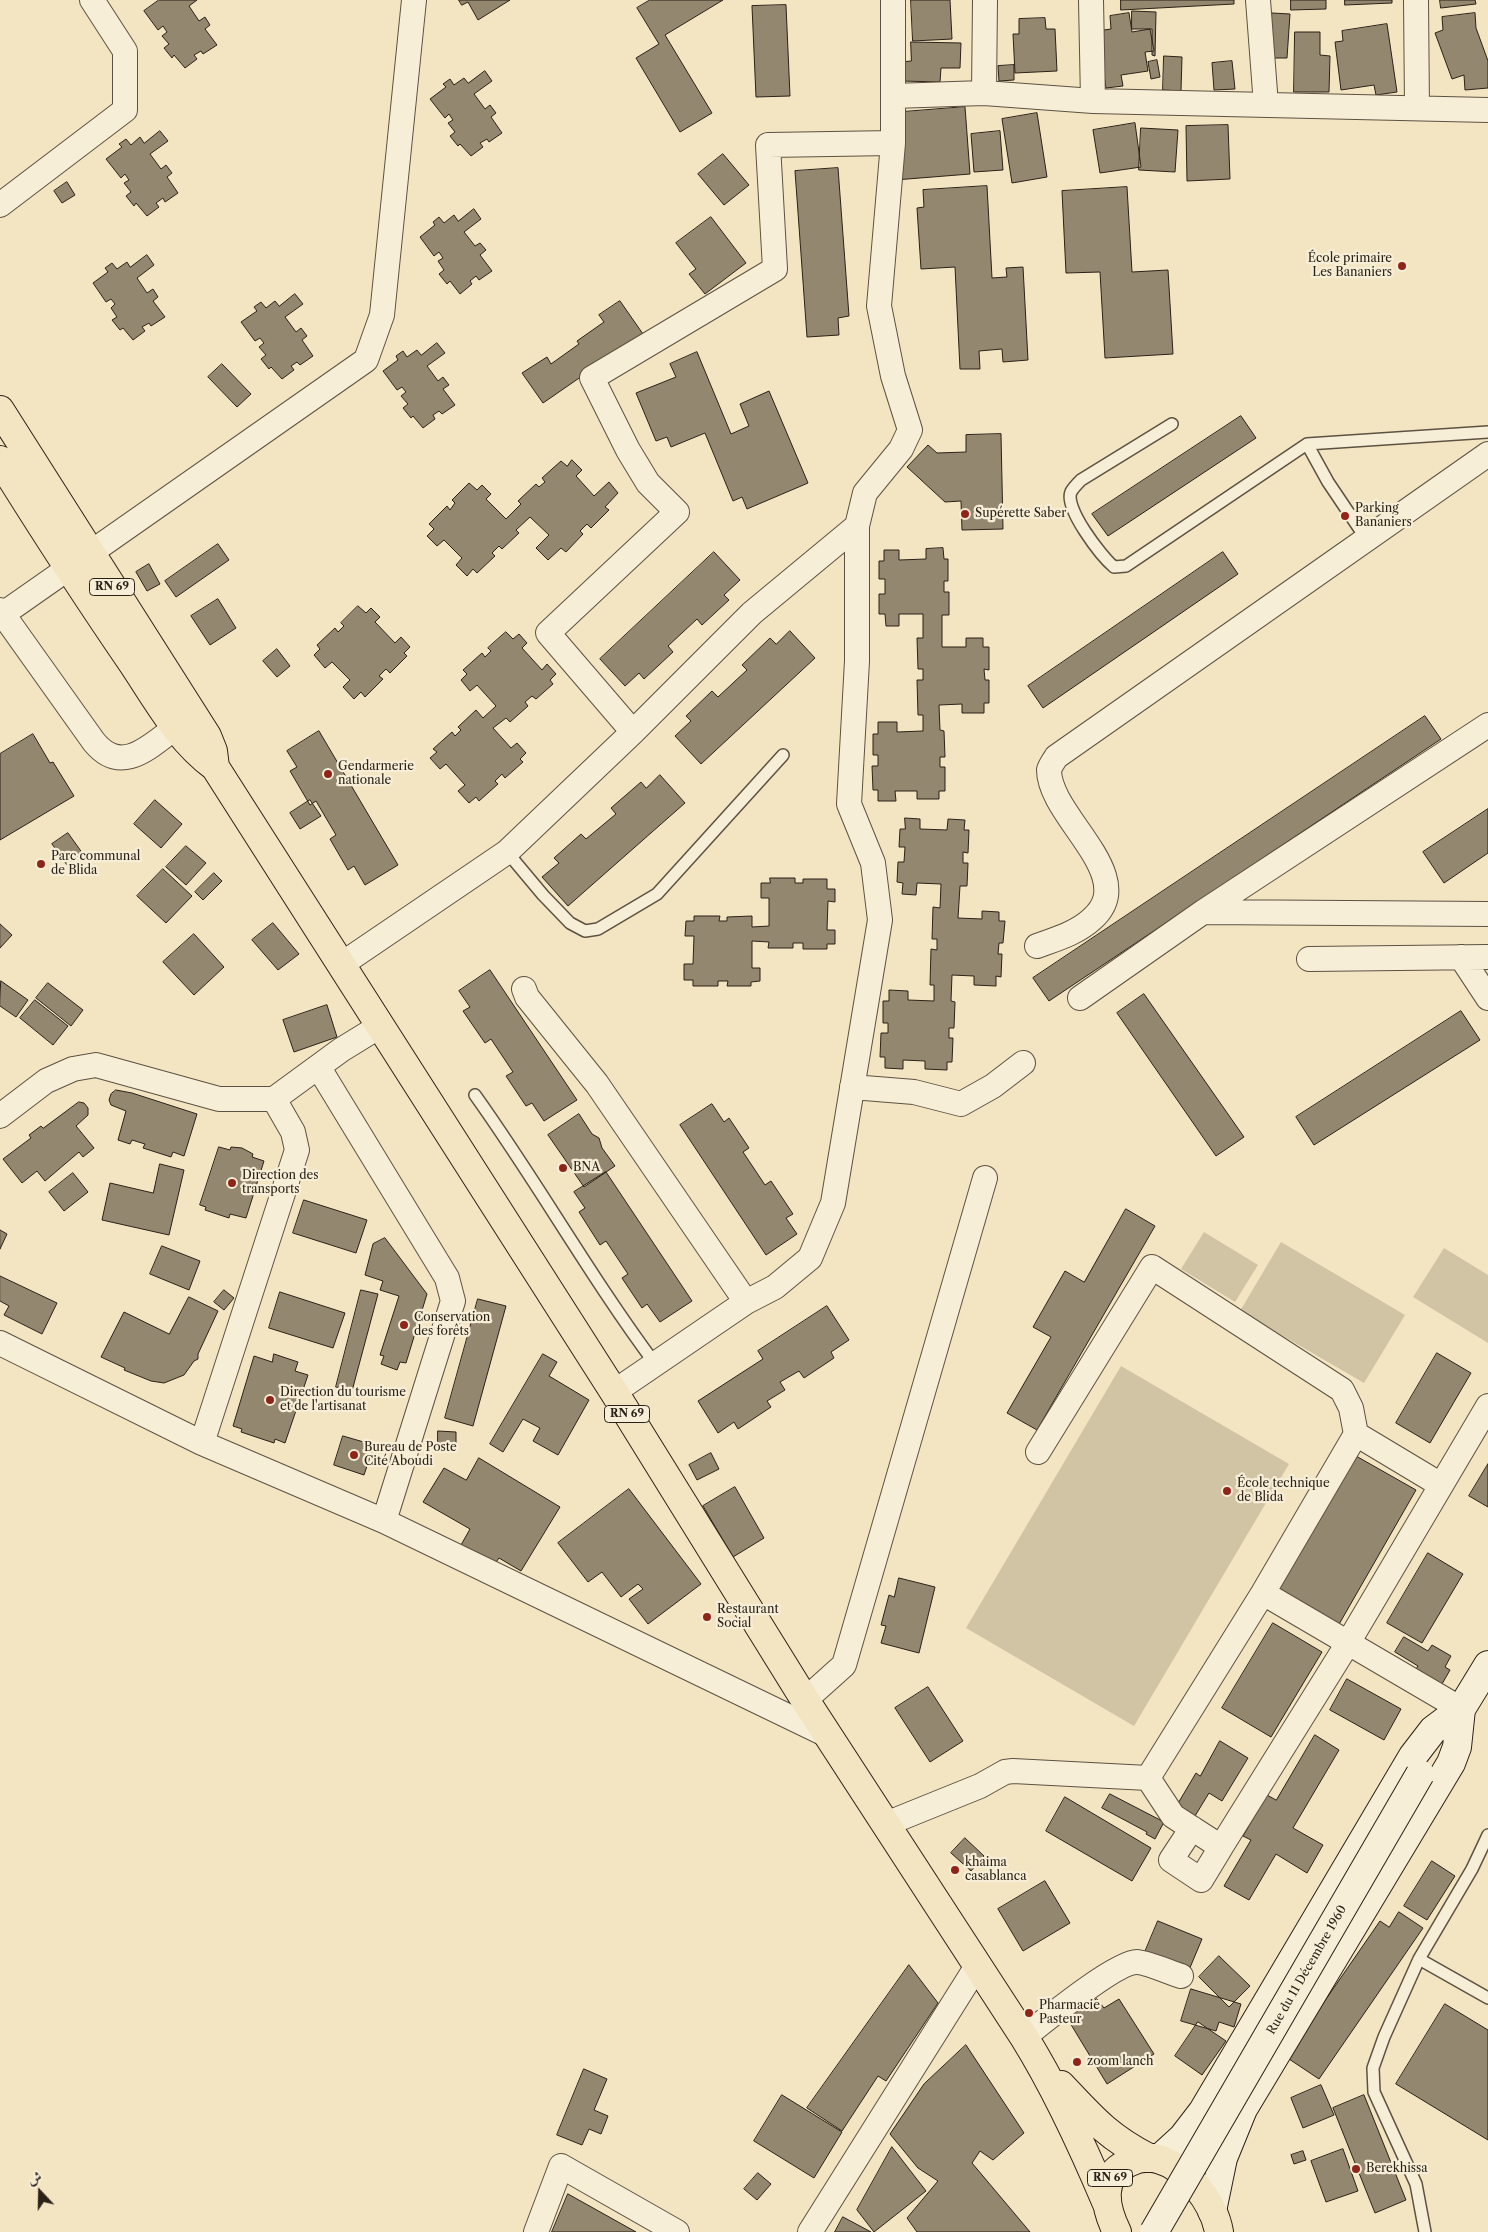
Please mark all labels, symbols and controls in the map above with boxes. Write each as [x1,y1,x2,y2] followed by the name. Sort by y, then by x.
[1308,252,1392,280] place label: École primaire Les Bananiers
[1396,260,1408,272] marker: École primaire Les Bananiers
[1355,502,1412,530] place label: Parking Bananiers
[975,507,1066,521] place label: Supérette Saber
[959,508,971,520] marker: Supérette Saber
[1339,510,1351,522] marker: Parking Bananiers
[90,578,134,596] road number: RN 69
[338,760,414,788] place label: Gendarmerie nationale
[322,768,334,780] marker: Gendarmerie nationale
[51,850,140,878] place label: Parc communal de Blida
[35,858,47,870] marker: Parc communal de Blida
[573,1161,600,1175] place label: BNA
[557,1162,569,1174] marker: BNA
[242,1169,319,1197] place label: Direction des transports
[226,1177,238,1189] marker: Direction des transports
[414,1311,490,1339] place label: Conservation des forêts
[398,1319,410,1331] marker: Conservation des forêts
[280,1386,406,1414] place label: Direction du tourisme et de l'artisanat
[264,1394,276,1406] marker: Direction du tourisme et de l'artisanat
[604,1406,650,1422] road number: RN 69
[364,1441,457,1469] place label: Bureau de Poste Cité Aboudi
[348,1449,360,1461] marker: Bureau de Poste Cité Aboudi
[1237,1477,1330,1505] place label: École technique de Blida
[1221,1485,1233,1497] marker: École technique de Blida
[717,1603,779,1631] place label: Restaurant Social
[701,1611,713,1623] marker: Restaurant Social
[965,1856,1026,1884] place label: khaima casablanca
[949,1864,961,1876] marker: khaima casablanca
[1264,1903,1350,2037] street label: Rue du 11 Décembre 1960
[1039,1999,1100,2027] place label: Pharmacie Pasteur
[1023,2007,1035,2019] marker: Pharmacie Pasteur
[1087,2055,1153,2069] place label: zoom lanch
[1071,2056,1083,2068] marker: zoom lanch
[1366,2162,1428,2176] place label: Berekhissa
[1350,2163,1362,2175] marker: Berekhissa
[15,2167,65,2217] north arrow
[25,2167,44,2189] text: ش
[1088,2170,1132,2186] road number: RN 69

